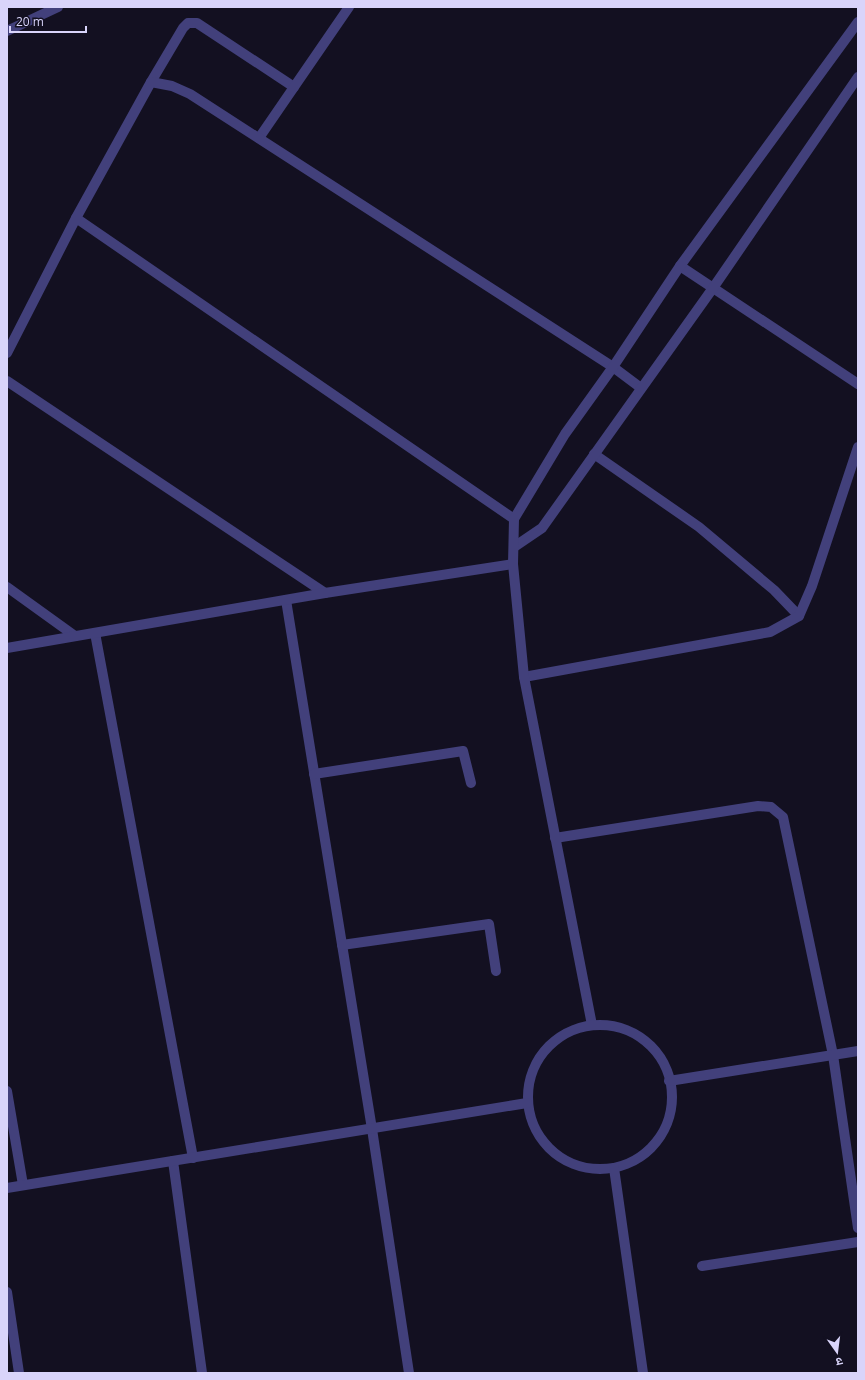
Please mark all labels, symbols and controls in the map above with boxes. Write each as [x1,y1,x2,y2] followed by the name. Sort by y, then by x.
[10,8,86,34] scale bar
[16,13,44,30] text: 20 m
[817,1332,857,1372] north arrow
[834,1354,844,1370] text: उ

